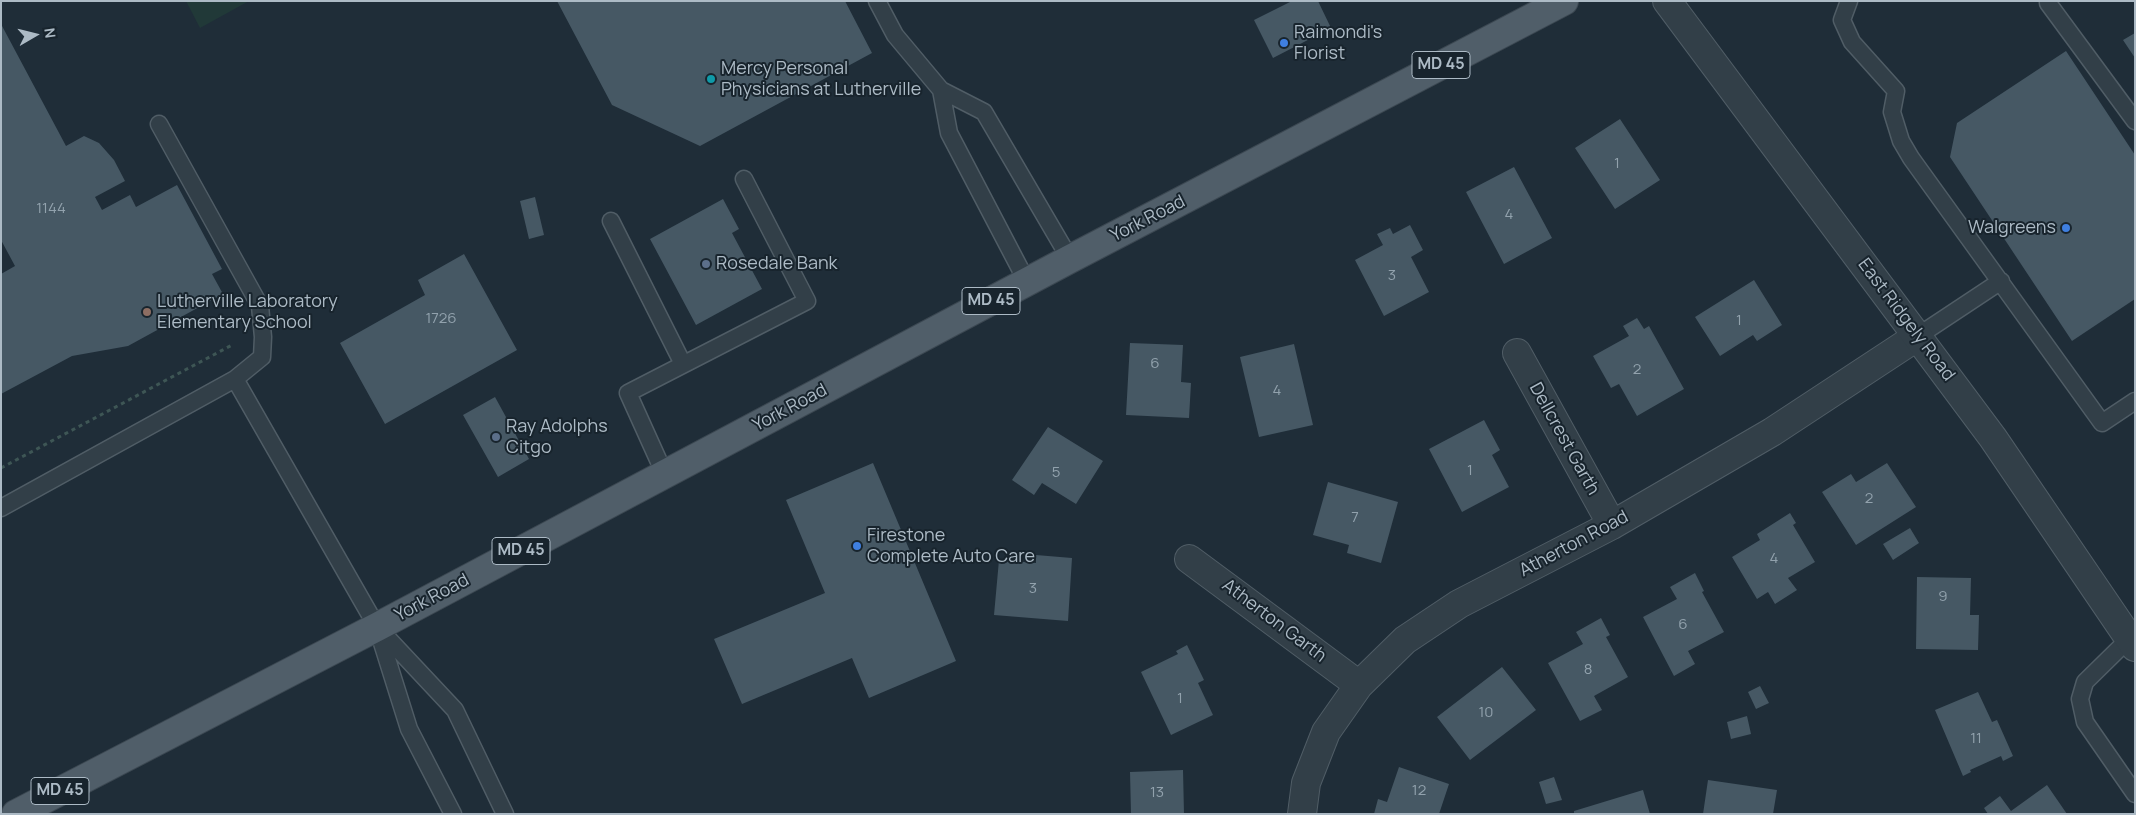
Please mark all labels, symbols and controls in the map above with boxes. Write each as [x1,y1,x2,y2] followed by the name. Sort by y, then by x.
[10,10,60,60] north arrow
[1294,22,1382,64] place label: Raimondi's Florist
[40,27,60,39] text: N
[1278,37,1290,49] marker: Raimondi's Florist
[1412,52,1470,78] road number: MD 45
[721,58,921,100] place label: Mercy Personal Physicians at Lutherville
[705,73,717,85] marker: Mercy Personal Physicians at Lutherville
[1614,155,1620,173] house number: 1
[1107,191,1189,247] street label: York Road
[36,200,66,218] house number: 1144
[1505,206,1513,224] house number: 4
[1968,217,2056,239] place label: Walgreens
[2060,222,2072,234] marker: Walgreens
[716,253,838,275] place label: Rosedale Bank
[1853,254,1959,386] street label: East Ridgely Road
[700,258,712,270] marker: Rosedale Bank
[1388,267,1396,285] house number: 3
[962,288,1020,314] road number: MD 45
[157,291,338,334] place label: Lutherville Laboratory Elementary School
[141,306,153,318] marker: Lutherville Laboratory Elementary School
[425,310,457,328] house number: 1726
[1736,312,1742,330] house number: 1
[1150,355,1160,373] house number: 6
[1633,361,1641,379] house number: 2
[749,379,831,437] street label: York Road
[1524,379,1604,499] street label: Dellcrest Garth
[1273,382,1281,400] house number: 4
[506,416,608,458] place label: Ray Adolphs Citgo
[490,431,502,443] marker: Ray Adolphs Citgo
[1467,462,1473,480] house number: 1
[1052,464,1060,482] house number: 5
[1865,490,1873,508] house number: 2
[1516,506,1632,582] street label: Atherton Road
[1351,509,1359,527] house number: 7
[867,525,1035,568] place label: Firestone Complete Auto Care
[492,538,550,564] road number: MD 45
[851,540,863,552] marker: Firestone Complete Auto Care
[1770,550,1778,568] house number: 4
[391,569,473,627] street label: York Road
[1218,575,1330,667] street label: Atherton Garth
[1029,580,1037,598] house number: 3
[1938,588,1948,606] house number: 9
[1678,616,1688,634] house number: 6
[1584,661,1592,679] house number: 8
[1177,690,1183,708] house number: 1
[1479,704,1493,722] house number: 10
[1970,730,1982,748] house number: 11
[31,778,89,804] road number: MD 45
[1412,782,1426,800] house number: 12
[1150,784,1164,802] house number: 13

